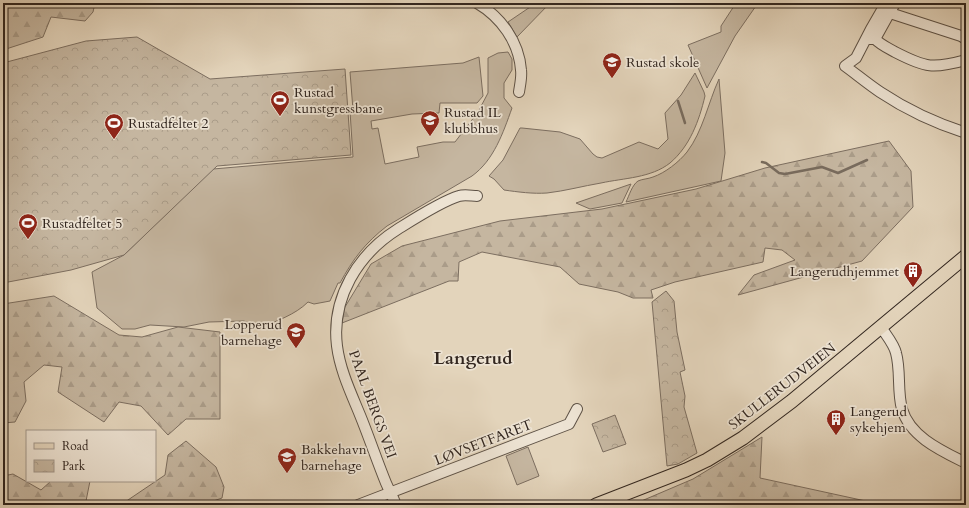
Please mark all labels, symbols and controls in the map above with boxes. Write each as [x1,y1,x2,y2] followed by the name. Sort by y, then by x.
[601,51,623,79] school or university icon: Rustad skole
[626,53,699,72] place label: Rustad skole
[294,83,383,118] place label: Rustad kunstgressbane
[269,89,291,117] sports icon: Rustad kunstgressbane
[444,103,502,138] place label: Rustad IL klubbhus
[419,109,441,137] school or university icon: Rustad IL klubbhus
[103,112,125,140] sports icon: Rustadfeltet 2
[128,114,208,133] place label: Rustadfeltet 2
[17,212,39,240] sports icon: Rustadfeltet 5
[42,214,122,233] place label: Rustadfeltet 5
[902,260,924,288] building icon: Langerudhjemmet
[790,262,900,281] place label: Langerudhjemmet
[221,315,283,350] place label: Lopperud barnehage
[285,321,307,349] school or university icon: Lopperud barnehage
[725,338,840,434] street label: SKULLERUDVEIEN
[434,346,513,371] district label: Langerud
[344,347,401,461] street label: PAAL BERGS VEI
[850,402,907,437] place label: Langerud sykehjem
[825,408,847,436] building icon: Langerud sykehjem
[432,415,535,470] street label: LØVSETFARET
[26,430,156,482] legend
[62,438,89,454] text: Road
[301,440,367,475] place label: Bakkehavn barnehage
[276,446,298,474] school or university icon: Bakkehavn barnehage
[62,458,86,474] text: Park

